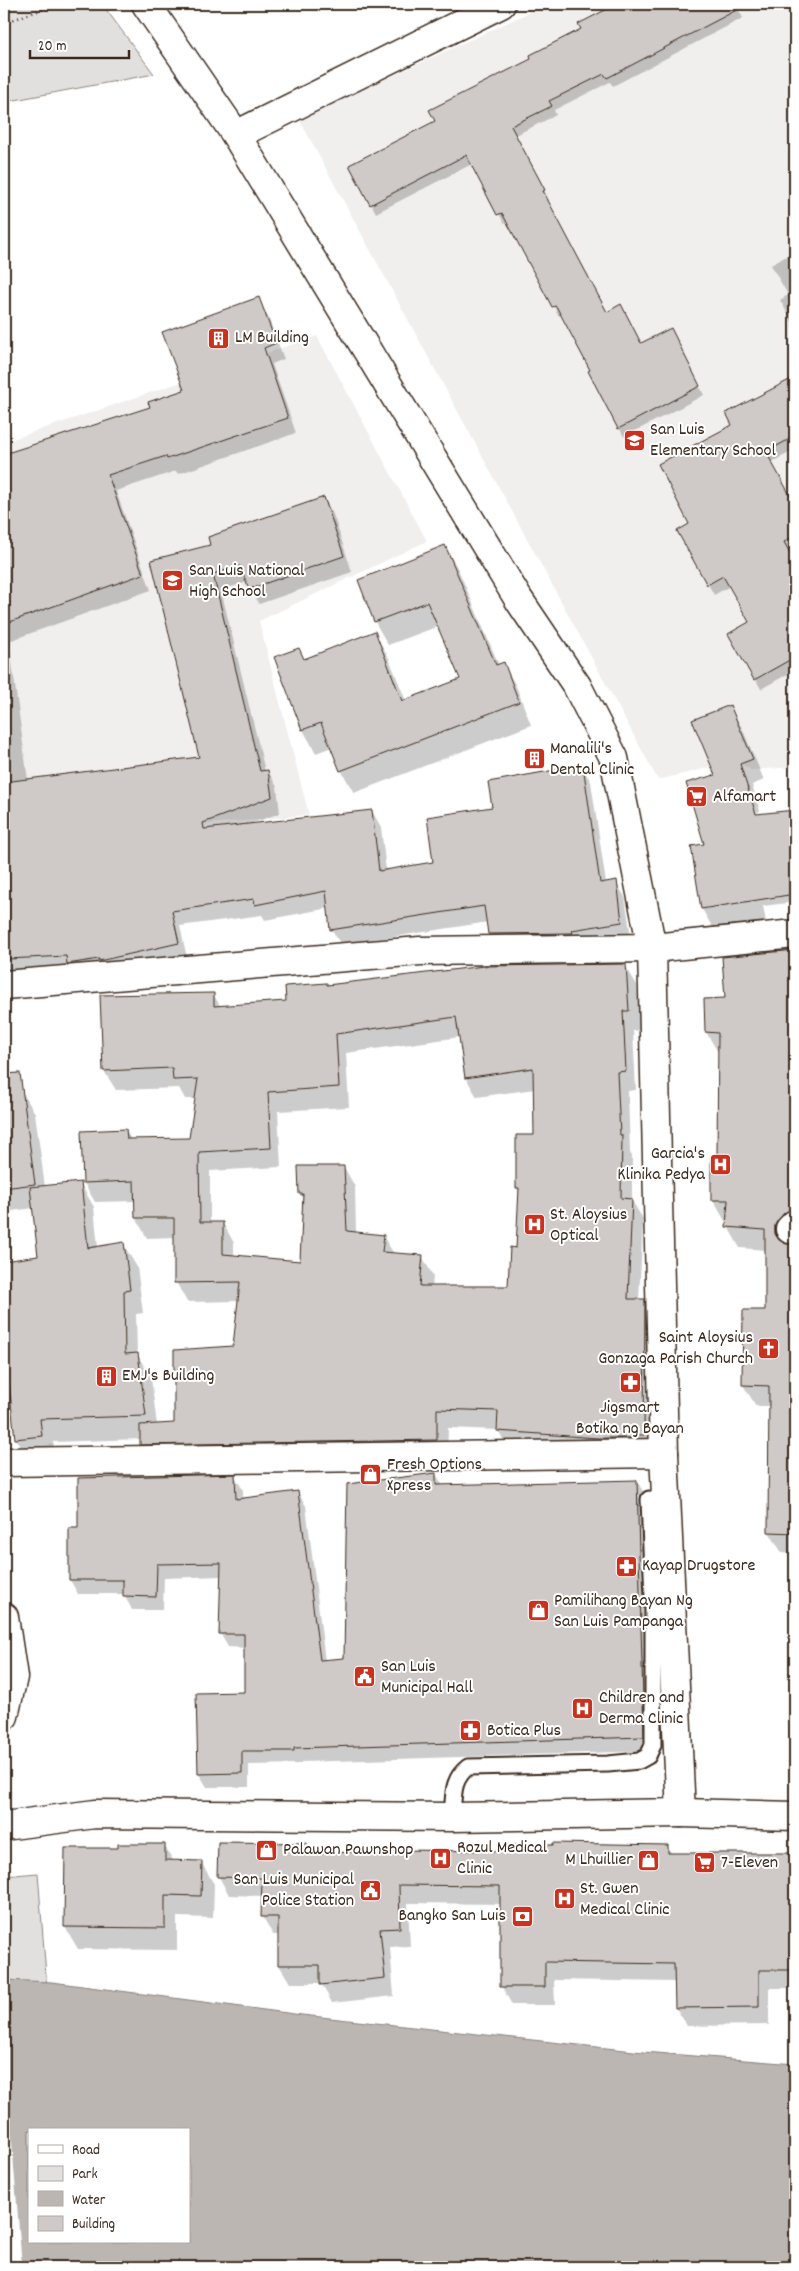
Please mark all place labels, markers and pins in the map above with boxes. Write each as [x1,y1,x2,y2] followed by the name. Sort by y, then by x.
[207,326,231,350] building icon: LM Building
[235,326,309,351] place label: LM Building
[650,418,777,464] place label: San Luis Elementary School
[622,428,646,452] school or university icon: San Luis Elementary School
[189,559,305,605] place label: San Luis National High School
[161,569,185,593] school or university icon: San Luis National High School
[550,737,634,783] place label: Manalili's Dental Clinic
[522,747,546,771] building icon: Manalili's Dental Clinic
[685,785,709,809] supermarket icon: Alfamart
[713,785,776,810] place label: Alfamart
[617,1142,706,1188] place label: Garcia's Klinika Pedya
[709,1152,733,1176] hospital icon: Garcia's Klinika Pedya
[550,1203,627,1249] place label: St. Aloysius Optical
[522,1213,546,1237] hospital icon: St. Aloysius Optical
[598,1326,753,1372] place label: Saint Aloysius Gonzaga Parish Church
[757,1336,781,1360] church icon: Saint Aloysius Gonzaga Parish Church
[94,1364,118,1388] building icon: EMJ's Building
[122,1364,214,1389] place label: EMJ's Building
[618,1371,642,1395] pharmacy icon: Jigsmart Botika ng Bayan
[576,1396,684,1442] place label: Jigsmart Botika ng Bayan
[387,1453,482,1499] place label: Fresh Options Xpress
[359,1463,383,1487] shop icon: Fresh Options Xpress
[614,1554,638,1578] pharmacy icon: Kayap Drugstore
[642,1554,755,1579] place label: Kayap Drugstore
[554,1589,693,1635] place label: Pamilihang Bayan Ng San Luis Pampanga
[526,1599,550,1623] shop icon: Pamilihang Bayan Ng San Luis Pampanga
[381,1655,474,1701] place label: San Luis Municipal Hall
[353,1665,377,1689] public building icon: San Luis Municipal Hall
[599,1686,684,1732] place label: Children and Derma Clinic
[571,1696,595,1720] hospital icon: Children and Derma Clinic
[459,1719,483,1743] pharmacy icon: Botica Plus
[487,1719,561,1744] place label: Botica Plus
[457,1836,548,1882] place label: Rozul Medical Clinic
[255,1838,279,1862] shop icon: Palawan Pawnshop
[283,1838,413,1863] place label: Palawan Pawnshop
[429,1846,453,1870] hospital icon: Rozul Medical Clinic
[565,1848,633,1873] place label: M Lhuillier
[637,1848,661,1872] shop icon: M Lhuillier
[693,1851,717,1875] supermarket icon: 7-Eleven
[721,1851,778,1876] place label: 7-Eleven
[234,1868,355,1914] place label: San Luis Municipal Police Station
[580,1877,670,1923] place label: St. Gwen Medical Clinic
[358,1878,382,1902] public building icon: San Luis Municipal Police Station
[552,1887,576,1911] hospital icon: St. Gwen Medical Clinic
[399,1904,506,1929] place label: Bangko San Luis
[510,1904,534,1928] bank icon: Bangko San Luis

